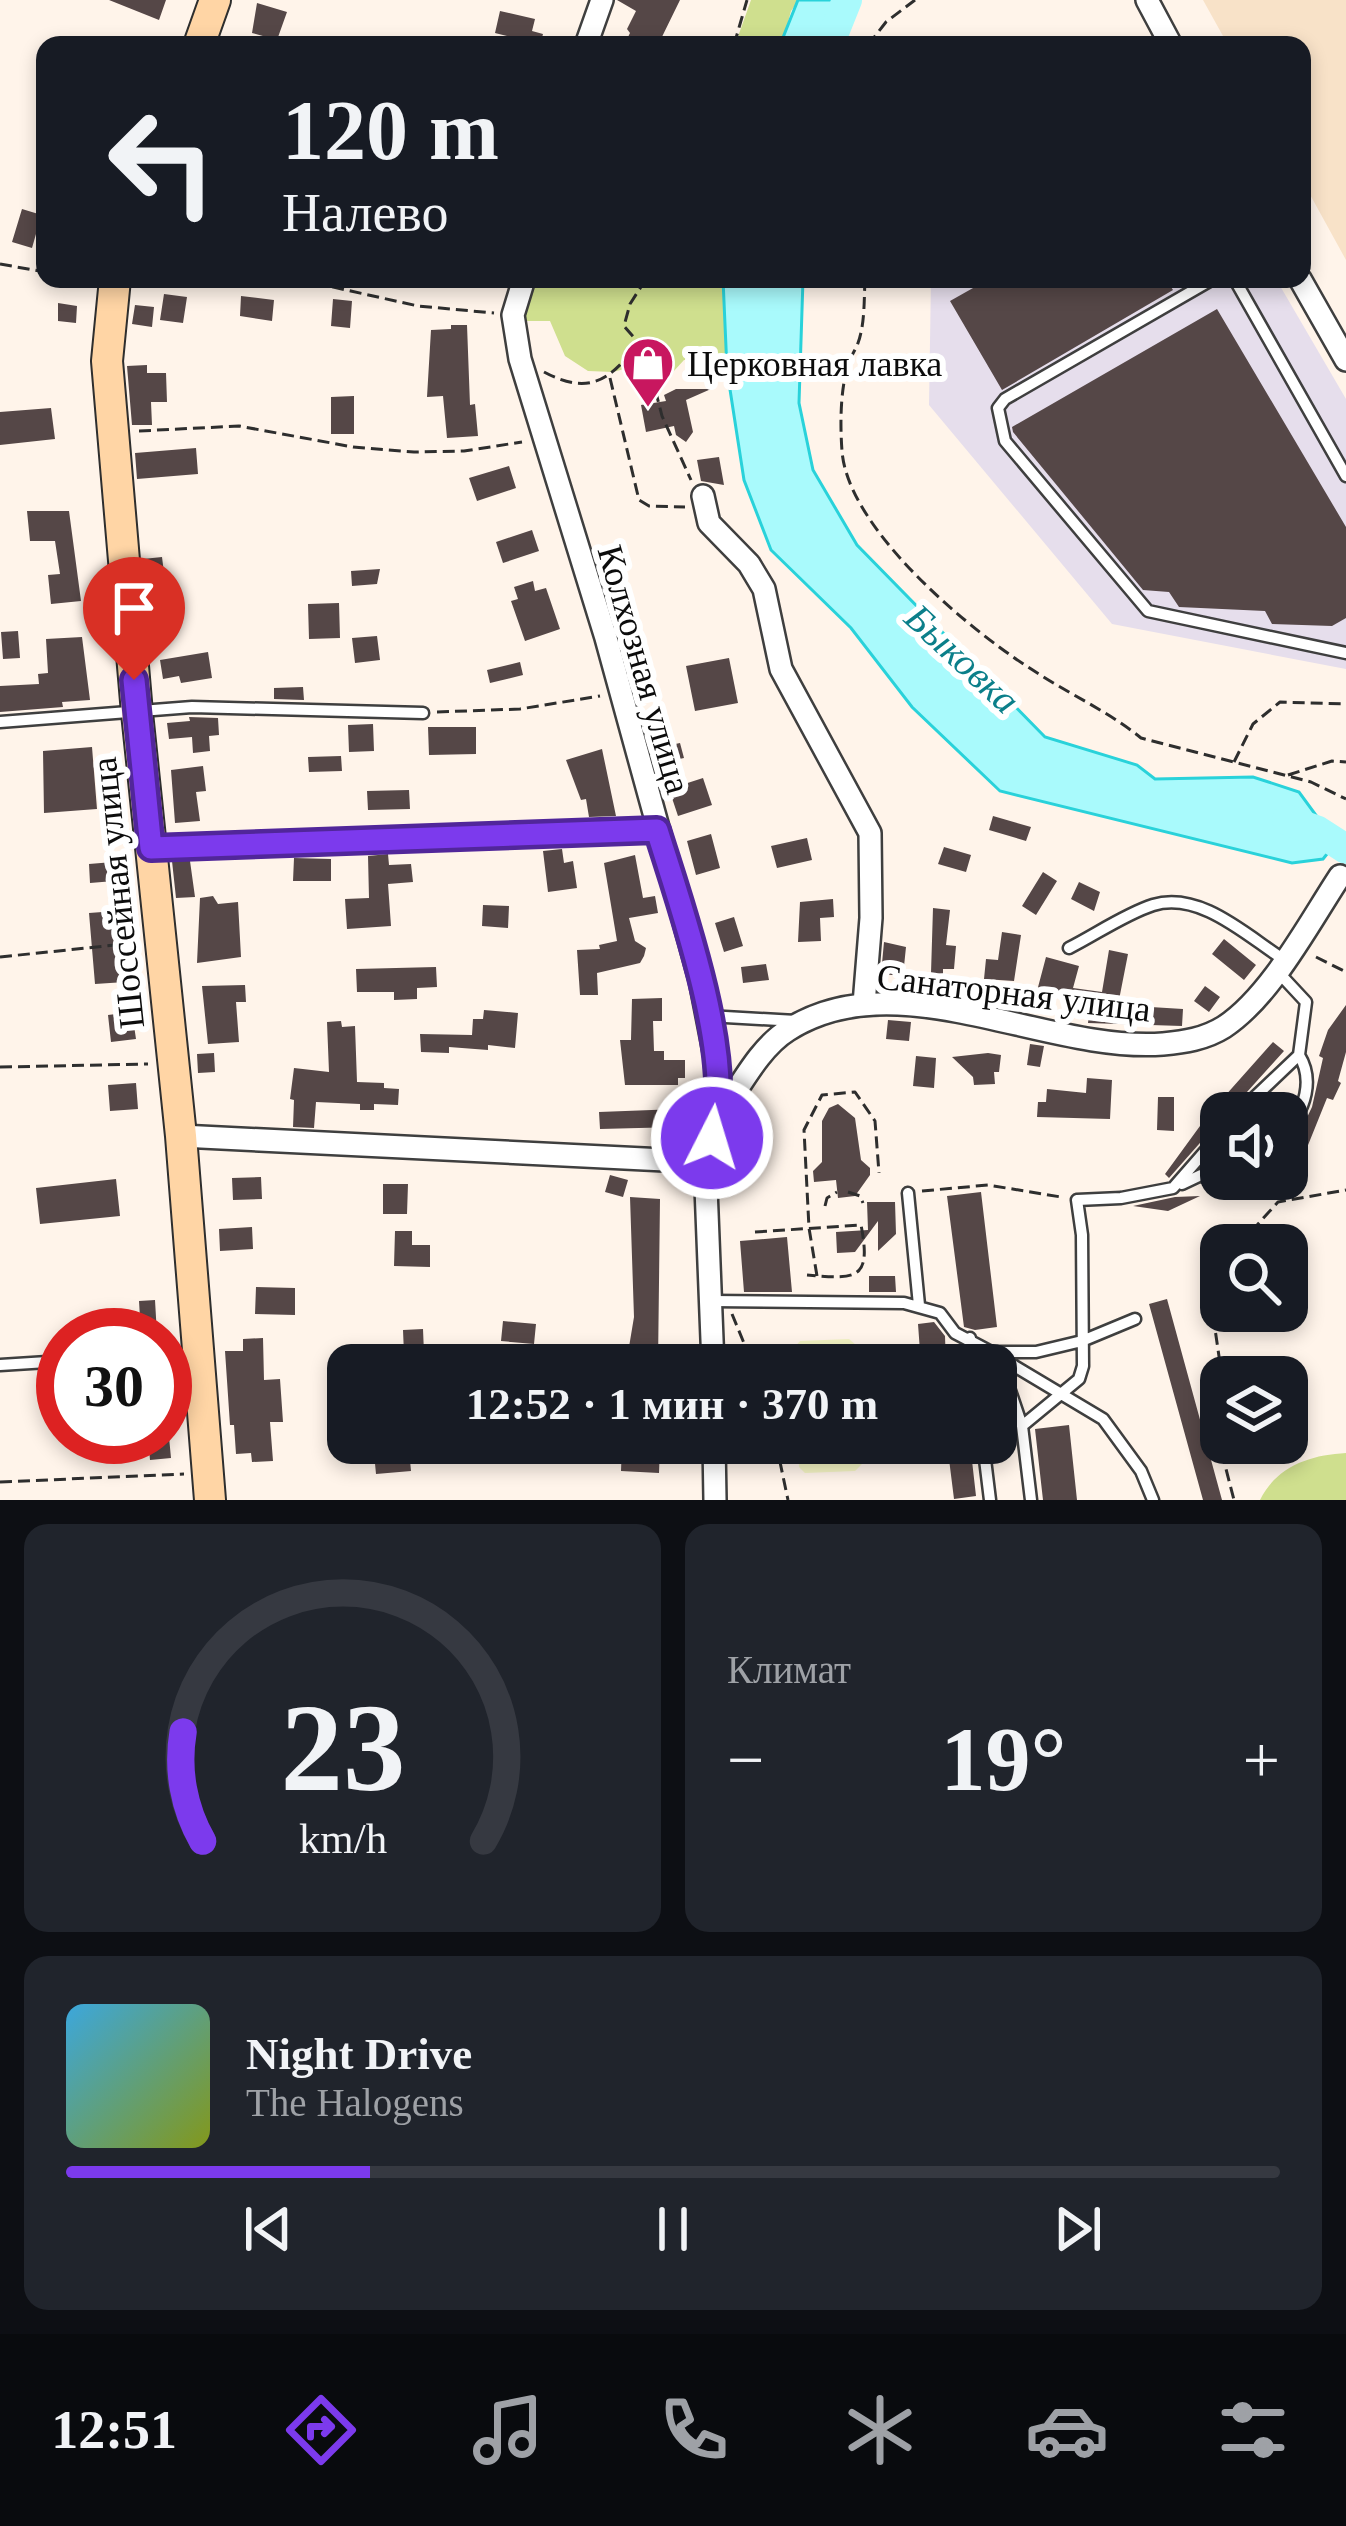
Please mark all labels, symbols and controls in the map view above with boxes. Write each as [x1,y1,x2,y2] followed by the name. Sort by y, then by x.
[84,84,240,240] icon: left
[282,84,499,177] text: 120 m
[282,183,448,243] text: Налево
[620,335,676,409] shop icon: Церковная лавка
[687,344,942,384] place label: Церковная лавка
[589,541,699,798] street label: Колхозная улица
[83,557,185,680] pin
[101,575,167,641] icon: arrive
[896,594,1028,722] water label: Быковка
[84,755,152,1031] street label: Шоссейная улица
[875,956,1153,1030] street label: Санаторная улица
[649,1075,775,1201] position arrow
[1200,1092,1308,1464] map controls
[1200,1092,1308,1200] button: sound
[1200,1224,1308,1332] button: search
[36,1308,192,1464] speed limit sign: 30
[1200,1356,1308,1464] button: layers
[466,1379,878,1429] text: 12:52 · 1 мин · 370 m
[727,1648,851,1691] text: Климат
[280,1679,405,1817] text: 23
[941,1710,1067,1809] text: 19°
[727,1723,764,1796] text: −
[1243,1723,1280,1796] text: +
[298,1815,387,1862] text: km/h
[246,2029,472,2079] text: Night Drive
[246,2081,464,2124] text: The Halogens
[235,2196,301,2262] icon: previous
[640,2196,706,2262] icon: pause
[1045,2196,1111,2262] icon: next
[279,2388,363,2472] icon: directions
[466,2388,550,2472] icon: music
[652,2388,736,2472] icon: phone
[838,2388,922,2472] icon: climate
[1025,2388,1109,2472] icon: car
[1211,2388,1295,2472] icon: filters
[51,2400,177,2460] text: 12:51

